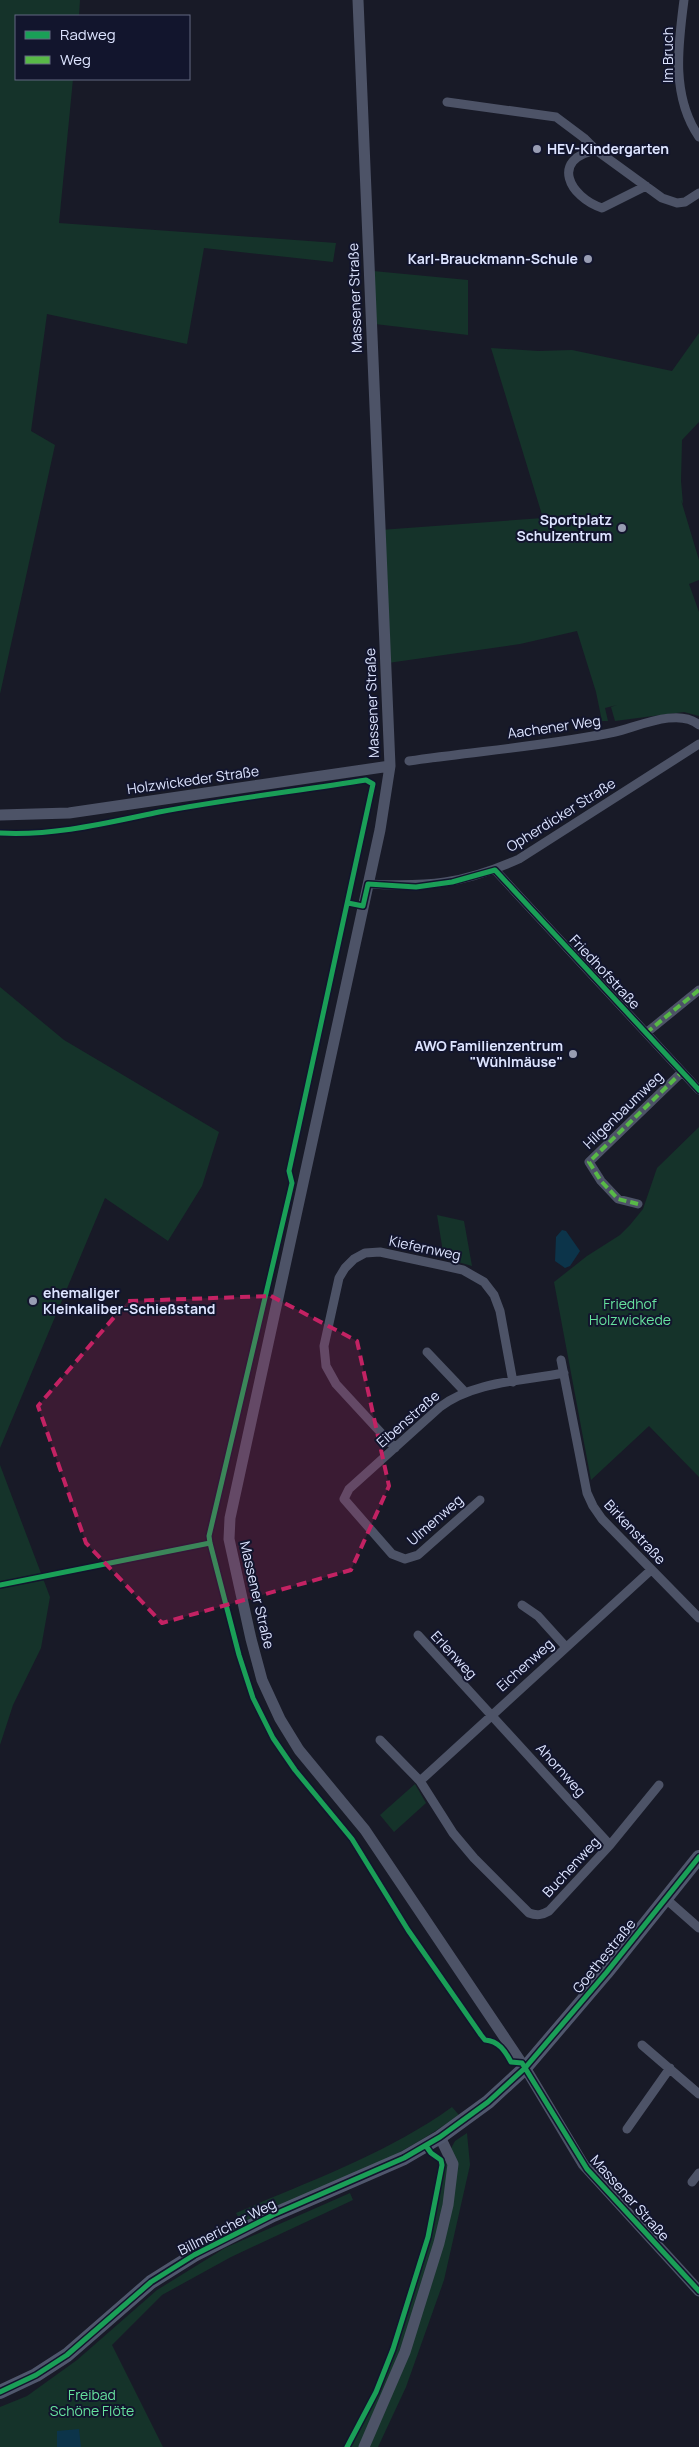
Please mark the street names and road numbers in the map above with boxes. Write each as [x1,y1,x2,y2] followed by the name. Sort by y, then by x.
[658,27,677,83] street label: Im Bruch
[343,243,366,353] street label: Massener Straße
[360,648,383,758] street label: Massener Straße
[506,711,602,742] street label: Aachener Weg
[126,761,260,798] street label: Holzwickeder Straße
[503,773,619,856] street label: Opherdicker Straße
[566,930,645,1013] street label: Friedhofstraße
[579,1067,667,1153] street label: Hilgenbaumweg
[387,1231,463,1264] street label: Kiefernweg
[372,1386,443,1451] street label: Eibenstraße
[403,1490,467,1549] street label: Ulmenweg
[600,1495,670,1568] street label: Birkenstraße
[236,1539,279,1651] street label: Massener Straße
[427,1626,482,1683] street label: Erlenweg
[492,1634,557,1695] street label: Eichenweg
[532,1739,590,1800] street label: Ahornweg
[538,1832,604,1901] street label: Buchenweg
[568,1915,639,1997] street label: Goethestraße
[587,2150,674,2245] street label: Massener Straße
[175,2194,279,2259] street label: Billmericher Weg

